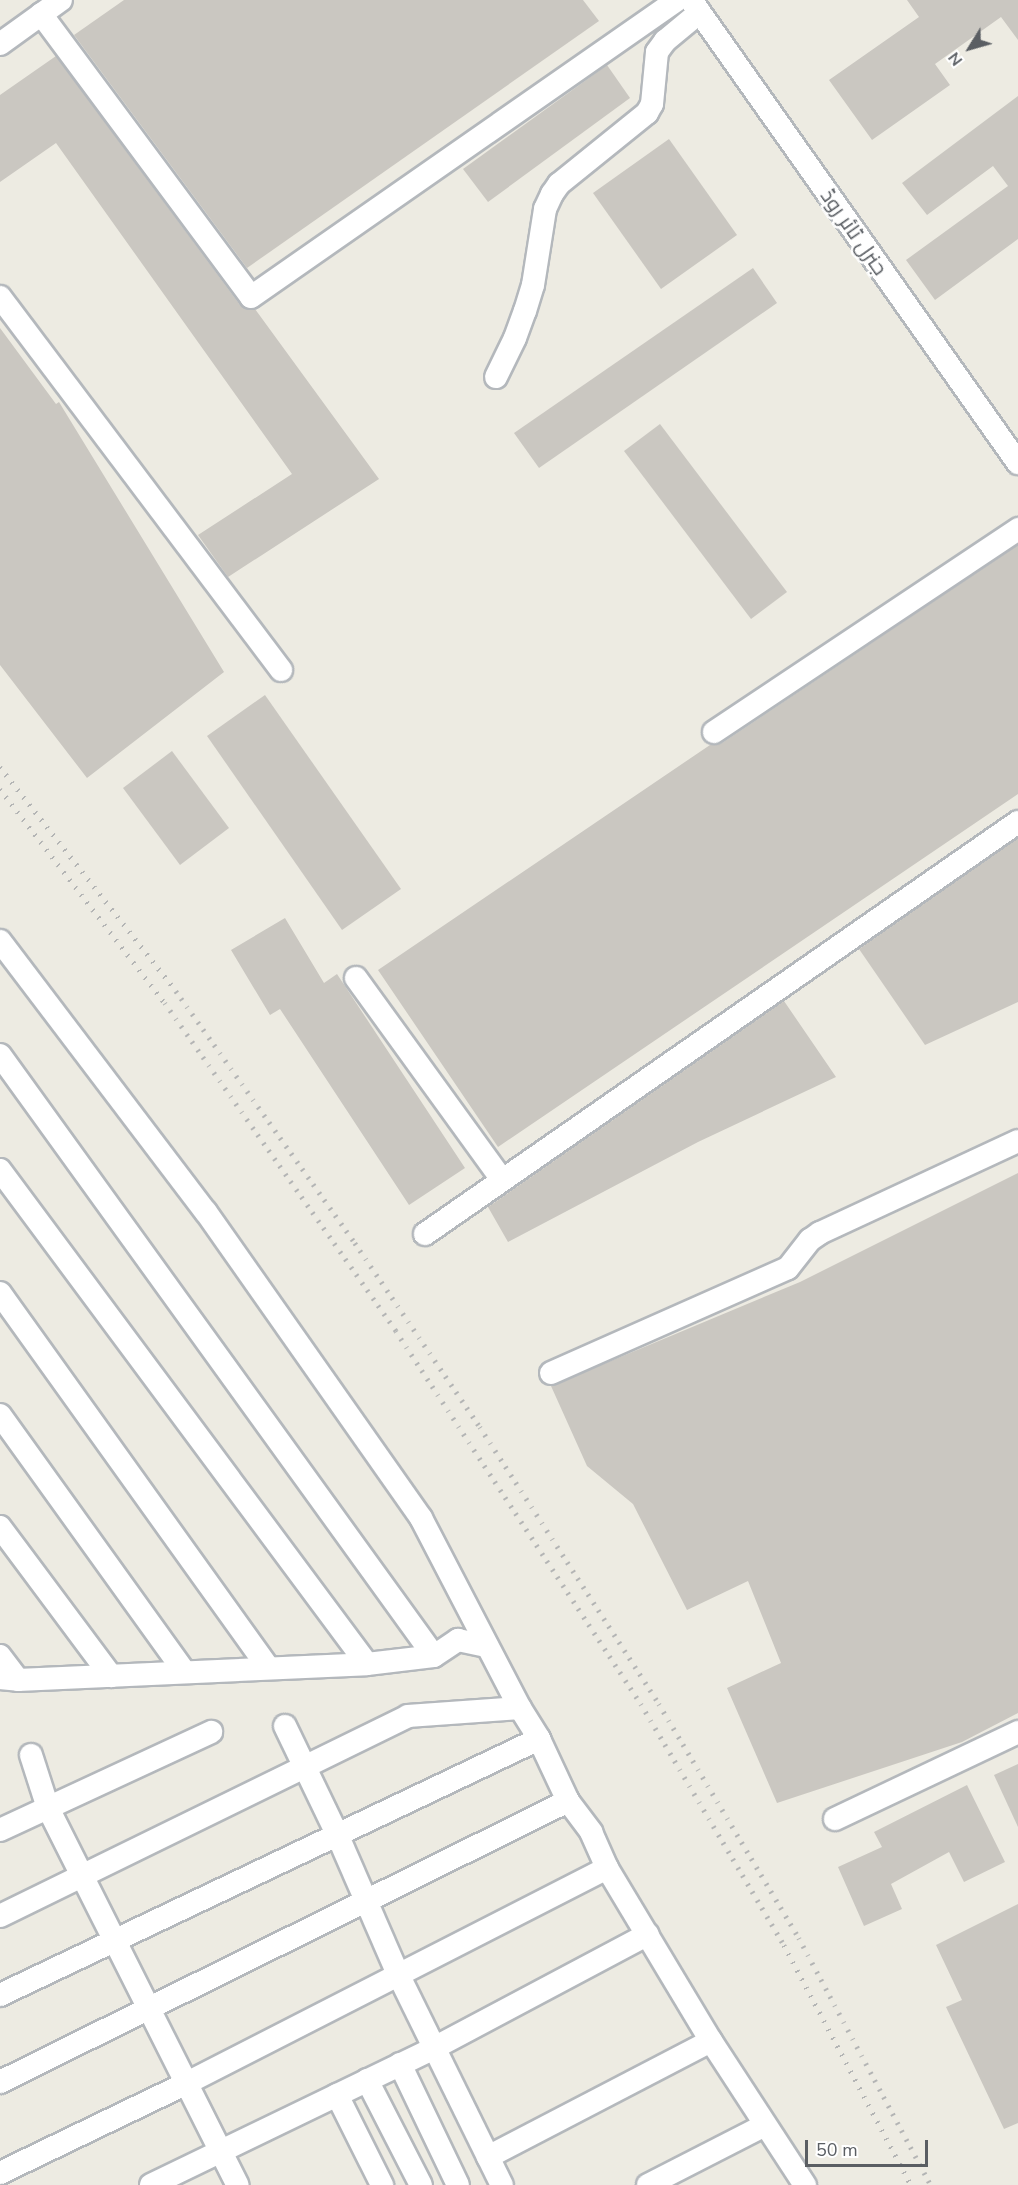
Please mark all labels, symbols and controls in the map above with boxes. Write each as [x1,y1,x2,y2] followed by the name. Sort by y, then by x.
[940,18,1000,78] north arrow
[943,47,968,70] text: N
[815,184,893,280] street label: جنرل ٹائر روڈ
[808,2128,931,2166] scale bar
[816,2138,858,2162] text: 50 m

